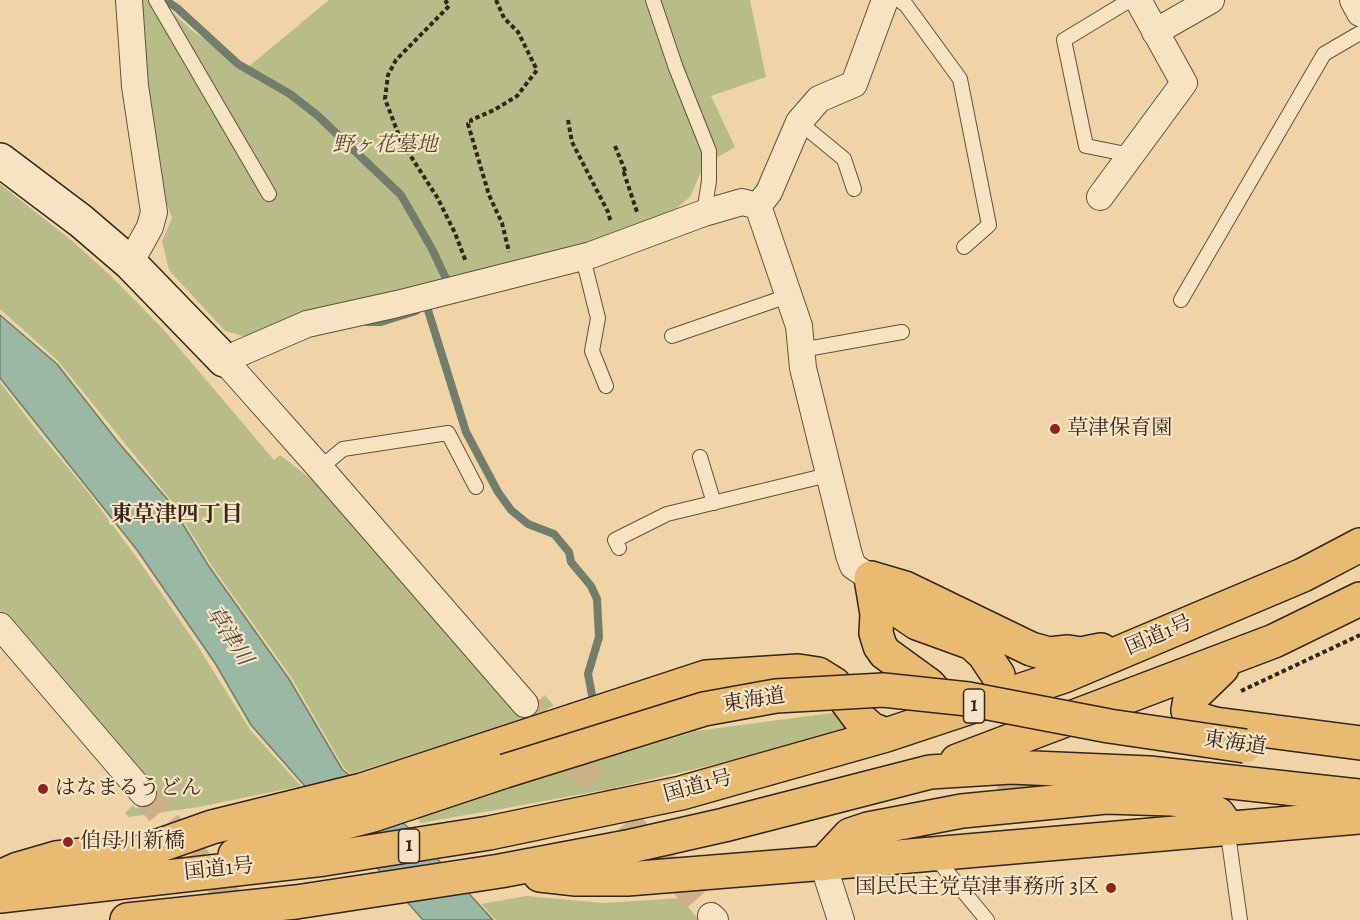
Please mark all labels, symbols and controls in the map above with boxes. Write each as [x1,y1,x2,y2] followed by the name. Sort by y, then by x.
[333,133,437,159] park label: 野ヶ花墓地
[1067,416,1172,442] place label: 草津保育園
[1048,422,1062,436] marker: 草津保育園
[111,503,243,529] district label: 東草津四丁目
[199,601,257,671] water label: 草津川
[1122,611,1196,661] street label: 国道1号
[721,684,787,718] street label: 東海道
[964,689,984,723] road number: 1
[1202,727,1268,761] street label: 東海道
[661,766,735,808] street label: 国道1号
[55,776,202,802] place label: はなまるうどん
[36,782,50,796] marker: はなまるうどん
[80,829,185,855] place label: 伯母川新橋
[398,829,420,863] road number: 1
[61,835,75,849] marker: 伯母川新橋
[183,854,255,886] street label: 国道1号
[855,875,1099,901] place label: 国民民主党草津事務所 3区
[1104,881,1118,895] marker: 国民民主党草津事務所 3区

